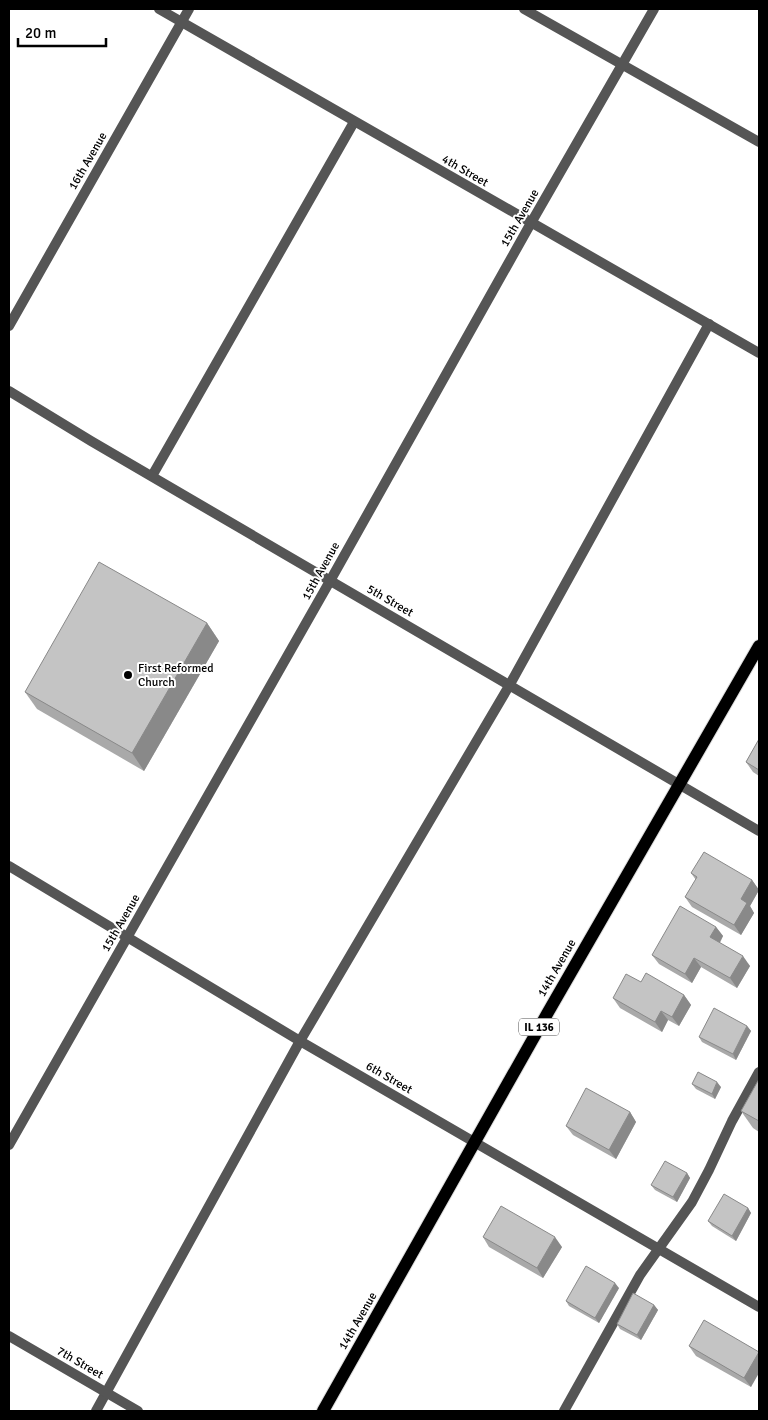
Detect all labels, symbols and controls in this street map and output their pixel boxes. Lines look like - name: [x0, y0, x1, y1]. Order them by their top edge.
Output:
- scale bar: [18, 15, 105, 47]
- text: 20 m: [25, 24, 56, 42]
- street label: 16th Avenue: [66, 130, 110, 192]
- street label: 4th Street: [439, 152, 491, 190]
- street label: 15th Avenue: [498, 187, 542, 249]
- street label: 15th Avenue: [299, 539, 343, 603]
- street label: 5th Street: [364, 582, 416, 620]
- place label: First Reformed Church: [138, 661, 214, 690]
- marker: First Reformed Church: [122, 669, 134, 681]
- street label: 15th Avenue: [99, 892, 143, 954]
- street label: 14th Avenue: [535, 937, 579, 999]
- road number: IL 136: [519, 1019, 559, 1036]
- street label: 6th Street: [363, 1059, 415, 1097]
- street label: 14th Avenue: [336, 1290, 380, 1352]
- street label: 7th Street: [54, 1344, 106, 1382]

